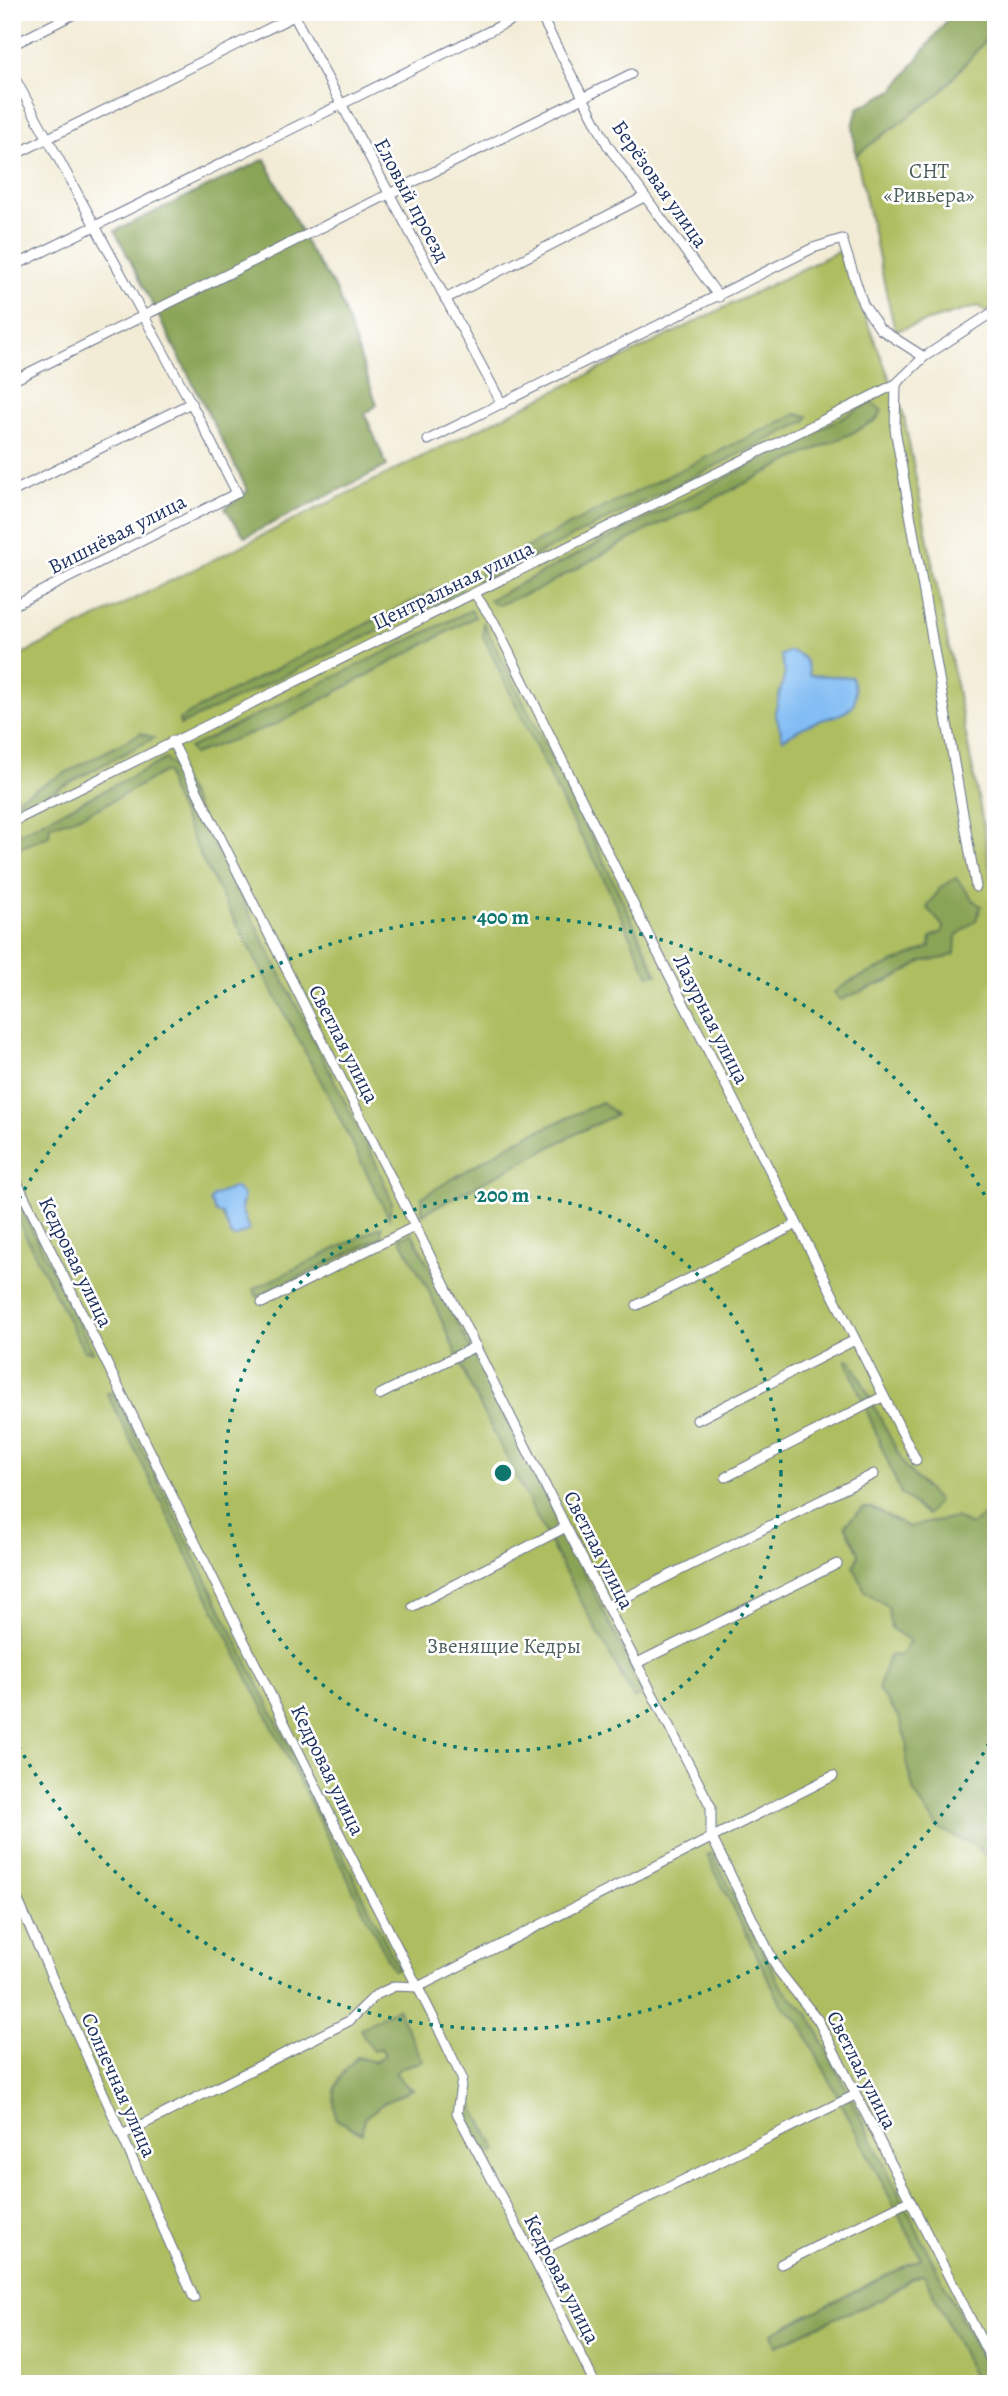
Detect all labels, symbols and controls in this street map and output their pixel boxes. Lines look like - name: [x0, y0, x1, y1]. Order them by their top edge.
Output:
- street label: Берёзовая улица: [606, 115, 715, 254]
- street label: Еловый проезд: [368, 133, 456, 267]
- park label: СНТ «Ривьера»: [883, 157, 975, 209]
- street label: Вишнёвая улица: [43, 487, 191, 581]
- street label: Центральная улица: [368, 534, 539, 636]
- text: 400 m: [477, 903, 530, 931]
- street label: Лазурная улица: [666, 949, 756, 1089]
- street label: Светлая улица: [302, 980, 386, 1108]
- text: 200 m: [477, 1181, 530, 1209]
- street label: Кедровая улица: [32, 1192, 120, 1332]
- centre of rings: [491, 1461, 515, 1485]
- street label: Светлая улица: [557, 1486, 641, 1614]
- park label: Звенящие Кедры: [427, 1632, 581, 1660]
- street label: Кедровая улица: [284, 1700, 372, 1840]
- street label: Светлая улица: [820, 2006, 904, 2134]
- street label: Солнечная улица: [75, 2008, 164, 2162]
- street label: Кедровая улица: [517, 2209, 607, 2349]

